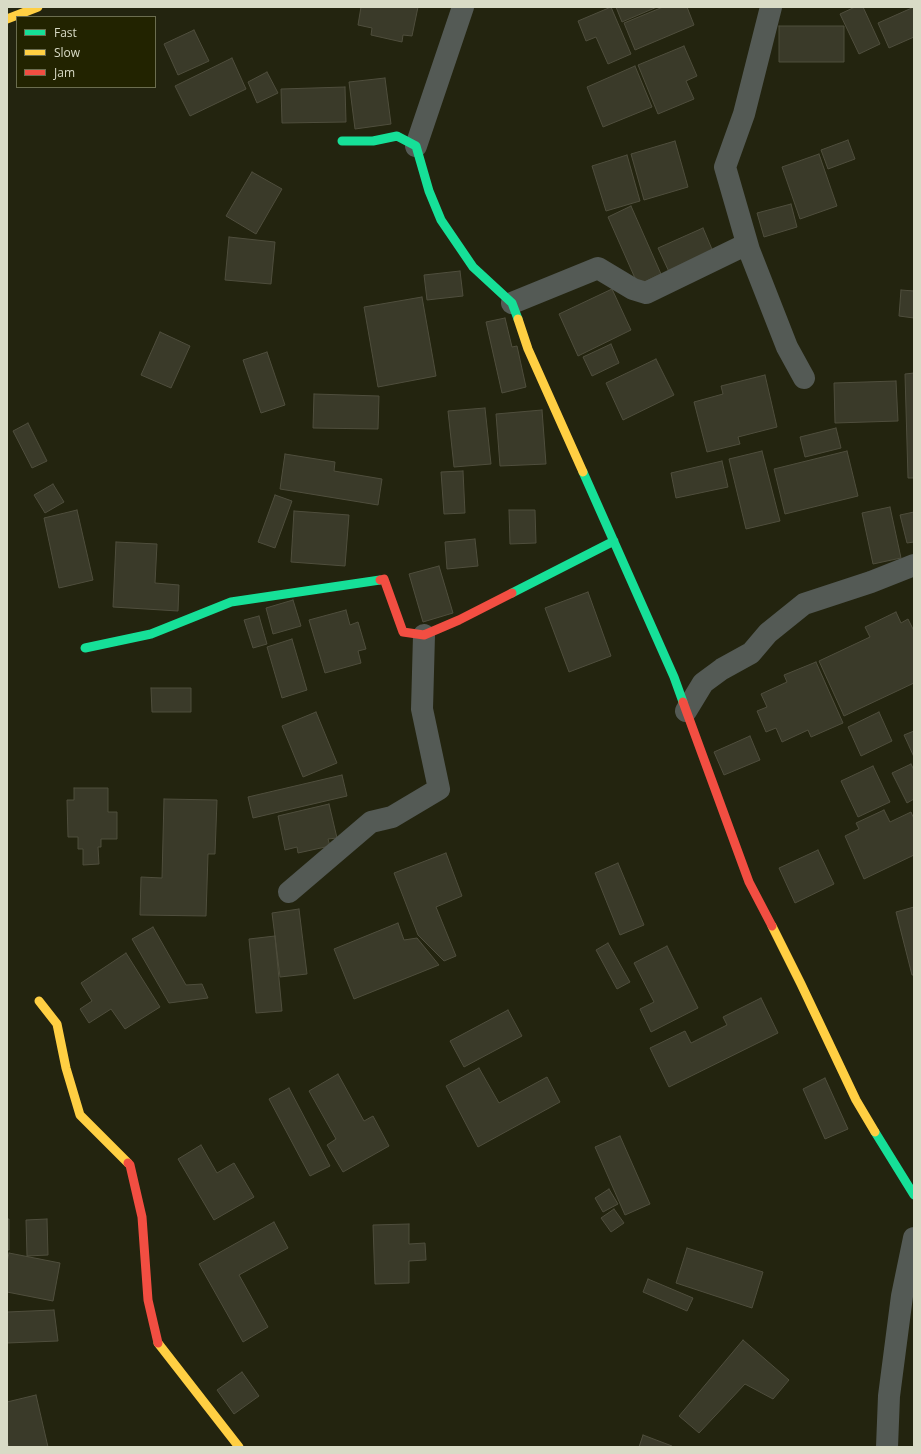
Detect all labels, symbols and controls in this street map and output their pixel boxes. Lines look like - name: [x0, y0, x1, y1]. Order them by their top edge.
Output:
- legend: [16, 16, 156, 88]
- text: Fast: [54, 24, 77, 41]
- text: Slow: [54, 44, 80, 61]
- text: Jam: [54, 64, 75, 81]

